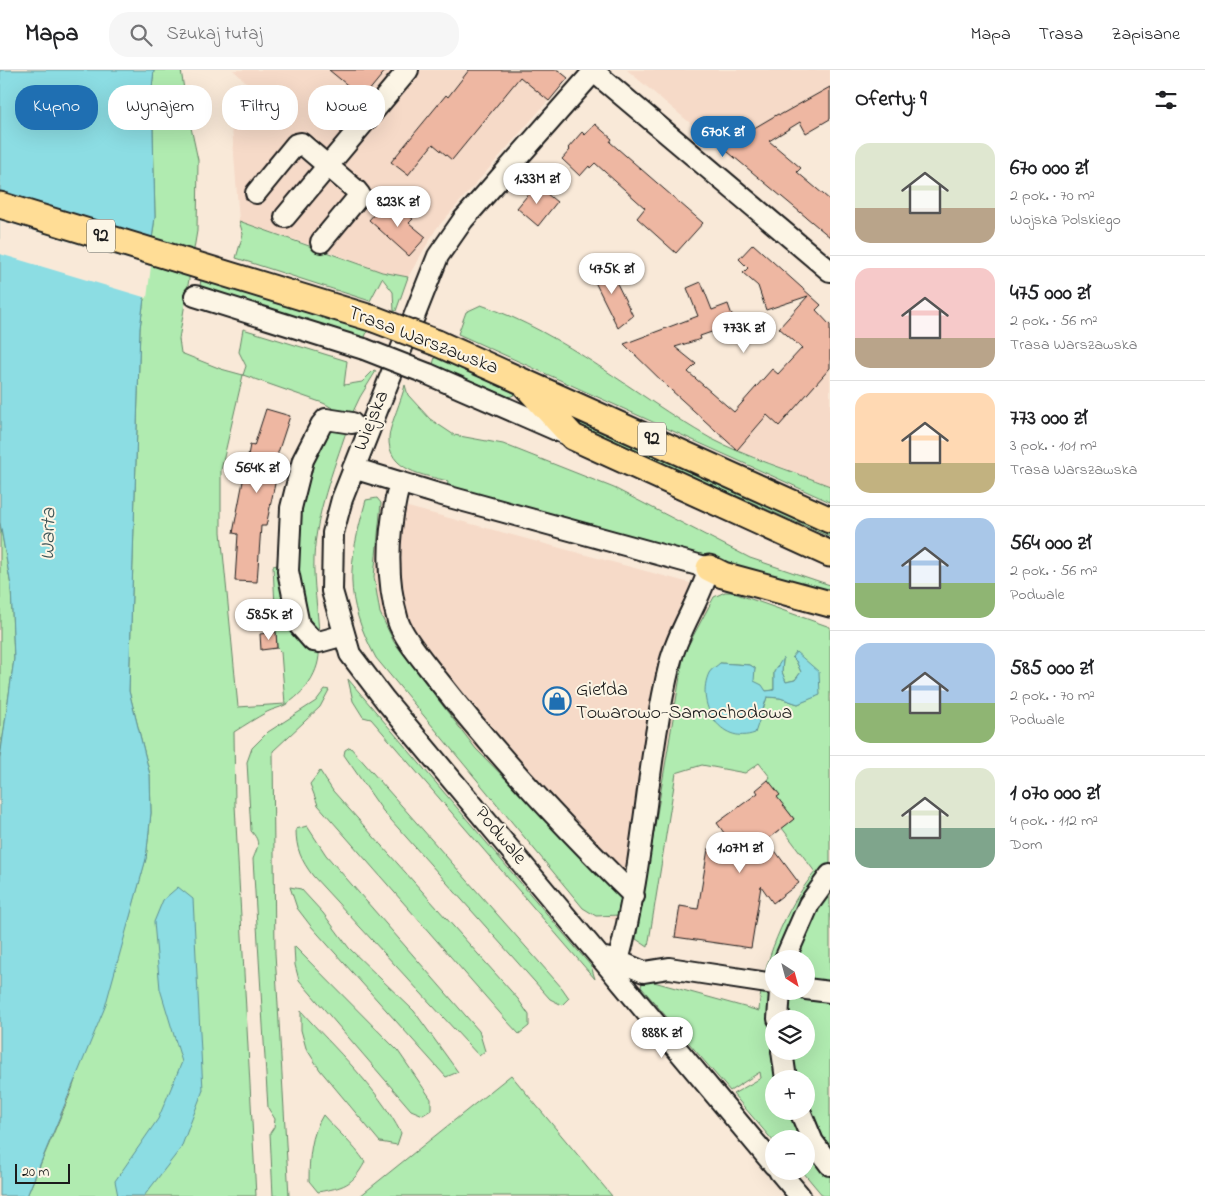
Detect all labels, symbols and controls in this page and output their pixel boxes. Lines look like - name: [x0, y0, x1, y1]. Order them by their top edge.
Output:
- search box: [109, 12, 459, 57]
- text: Mapa: [25, 17, 79, 52]
- icon: search: [127, 21, 155, 49]
- text: Szukaj tutaj: [167, 21, 262, 48]
- text: Mapa: [971, 22, 1011, 48]
- text: Trasa: [1039, 22, 1083, 48]
- text: Zapisane: [1111, 22, 1180, 48]
- chip: Kupno: [15, 85, 98, 130]
- chip: Wynajem: [108, 85, 212, 130]
- chip: Filtry: [222, 85, 298, 130]
- chip: Nowe: [308, 85, 385, 130]
- text: Oferty: 9: [855, 85, 927, 115]
- icon: filters: [1152, 86, 1180, 114]
- pin: 670K zł: [677, 116, 769, 158]
- text: 670K zł: [702, 120, 744, 144]
- text: 670 000 zł: [1010, 154, 1088, 184]
- pin: 1.33M zł: [485, 162, 589, 205]
- icon: home: [895, 163, 955, 223]
- text: 1.33M zł: [514, 167, 560, 191]
- text: 2 pok. · 70 m²: [1010, 184, 1095, 208]
- pin: 823K zł: [352, 186, 444, 228]
- text: 823K zł: [377, 190, 419, 214]
- text: Wojska Polskiego: [1010, 208, 1121, 232]
- road number: 92: [87, 220, 115, 252]
- pin: 475K zł: [566, 252, 658, 295]
- text: 475K zł: [590, 257, 634, 281]
- text: 475 000 zł: [1010, 279, 1091, 309]
- icon: home: [895, 288, 955, 348]
- street label: Trasa Warszawska: [344, 299, 502, 383]
- text: 2 pok. · 56 m²: [1010, 309, 1098, 333]
- pin: 773K zł: [698, 312, 790, 354]
- text: 773K zł: [723, 316, 765, 340]
- text: Trasa Warszawska: [1010, 333, 1137, 357]
- street label: Wiejska: [347, 386, 397, 456]
- text: 773 000 zł: [1010, 404, 1087, 434]
- icon: home: [895, 413, 955, 473]
- road number: 92: [638, 422, 666, 456]
- text: 3 pok. · 101 m²: [1010, 434, 1097, 458]
- pin: 564K zł: [211, 452, 303, 494]
- text: 564K zł: [235, 456, 279, 480]
- text: Trasa Warszawska: [1010, 458, 1137, 482]
- water label: Warta: [34, 507, 64, 561]
- text: 564 000 zł: [1010, 529, 1091, 559]
- icon: home: [895, 538, 955, 598]
- text: 2 pok. · 56 m²: [1010, 559, 1098, 583]
- text: Podwale: [1010, 583, 1065, 607]
- pin: 585K zł: [223, 598, 315, 641]
- text: 585K zł: [246, 603, 292, 627]
- text: 585 000 zł: [1010, 654, 1093, 684]
- icon: home: [895, 663, 955, 723]
- place label: Giełda Towarowo-Samochodowa: [576, 676, 792, 728]
- text: 2 pok. · 70 m²: [1010, 684, 1095, 708]
- shop icon: Giełda Towarowo-Samochodowa: [542, 686, 572, 716]
- text: Podwale: [1010, 708, 1065, 732]
- text: 1 070 000 zł: [1010, 779, 1100, 809]
- icon: home: [895, 788, 955, 848]
- street label: Podwale: [467, 801, 533, 871]
- text: 4 pok. · 112 m²: [1010, 809, 1098, 833]
- pin: 1.07M zł: [688, 832, 792, 874]
- text: Dom: [1010, 833, 1042, 857]
- text: 1.07M zł: [717, 836, 763, 860]
- north arrow: [765, 950, 815, 1000]
- map controls: [765, 950, 815, 1180]
- button: layers: [765, 1010, 815, 1060]
- pin: 888K zł: [616, 1016, 708, 1059]
- text: 888K zł: [642, 1021, 682, 1045]
- button: +: [765, 1070, 815, 1120]
- button: −: [765, 1130, 815, 1180]
- scale bar: [15, 1161, 70, 1184]
- text: 20 m: [22, 1162, 49, 1183]

